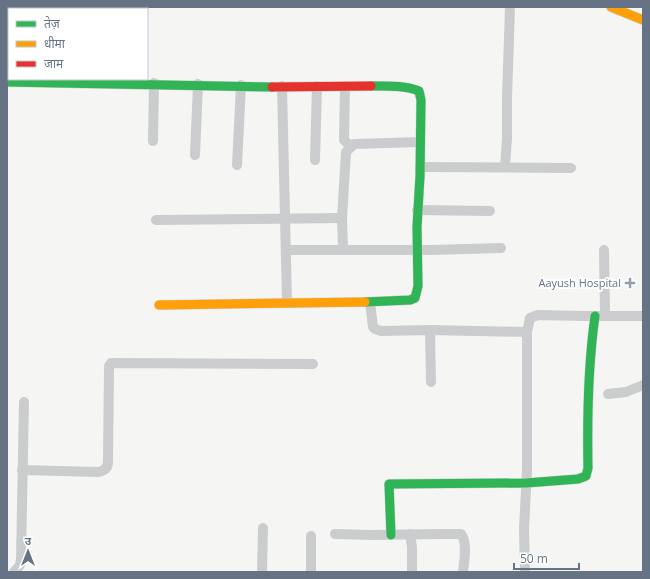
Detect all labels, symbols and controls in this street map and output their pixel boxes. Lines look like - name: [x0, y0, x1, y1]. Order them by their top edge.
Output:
- legend: [8, 8, 148, 80]
- text: तेज़: [44, 15, 61, 32]
- text: धीमा: [44, 35, 66, 52]
- text: जाम: [44, 55, 64, 72]
- place label: Aayush Hospital: [539, 275, 621, 290]
- marker: Aayush Hospital: [624, 277, 636, 289]
- north arrow: [8, 531, 48, 571]
- text: उ: [25, 533, 32, 548]
- scale bar: [514, 545, 579, 571]
- text: 50 m: [520, 550, 548, 567]

